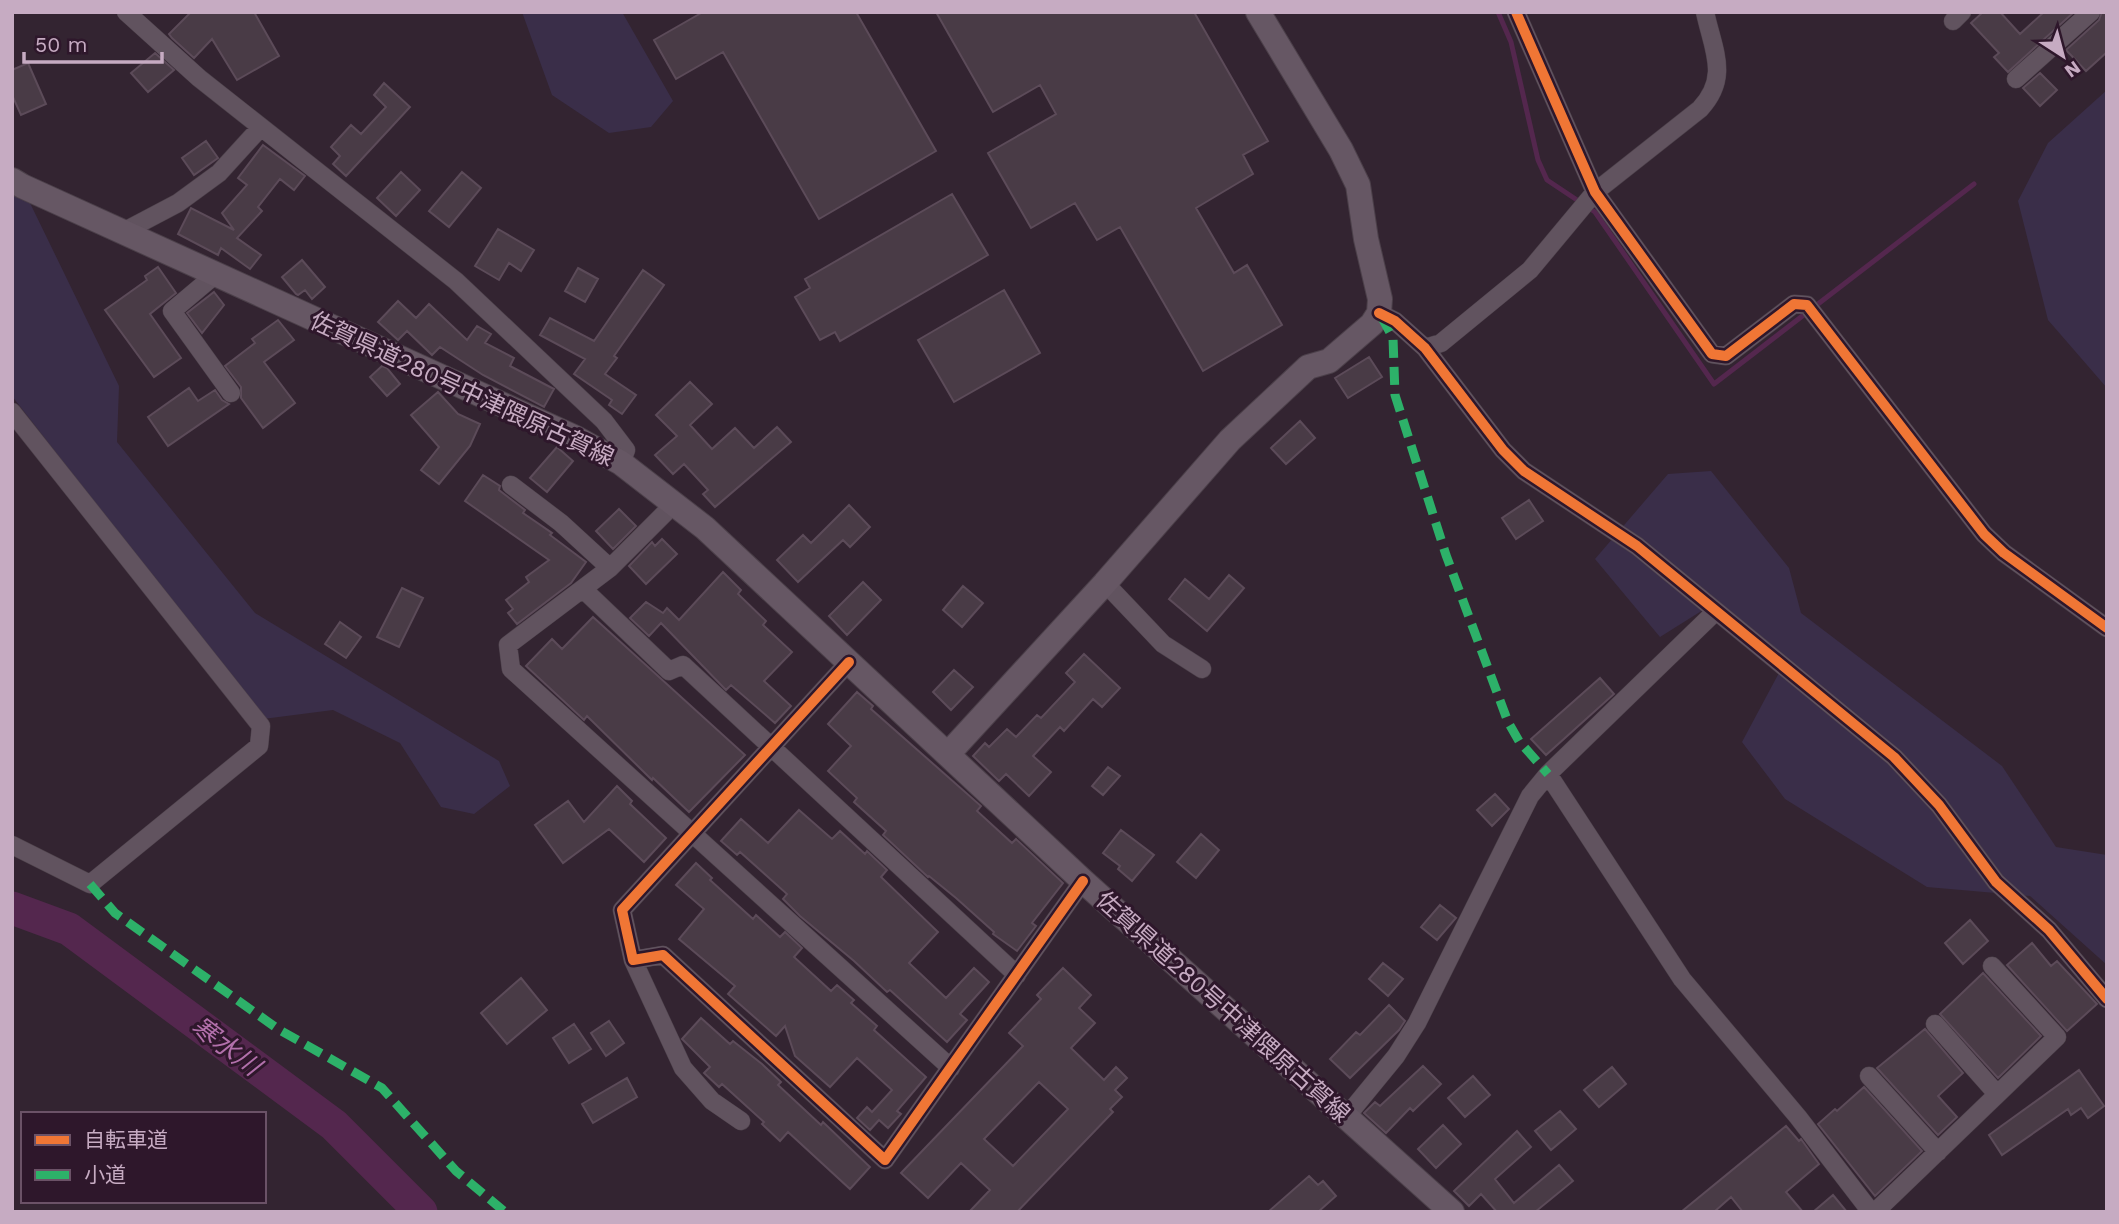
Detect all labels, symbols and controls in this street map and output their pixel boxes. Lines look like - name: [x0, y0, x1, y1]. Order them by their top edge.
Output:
- scale bar: [24, 21, 163, 65]
- north arrow: [2028, 21, 2098, 91]
- text: 50 m: [35, 32, 87, 57]
- text: N: [2060, 56, 2085, 83]
- street label: 佐賀県道280号中津隈原古賀線: [306, 306, 618, 472]
- street label: 佐賀県道280号中津隈原古賀線: [1090, 886, 1356, 1128]
- water label: 寒水川: [186, 1011, 269, 1083]
- legend: [21, 1112, 266, 1203]
- text: 自転車道: [84, 1127, 168, 1152]
- text: 小道: [84, 1162, 126, 1187]

